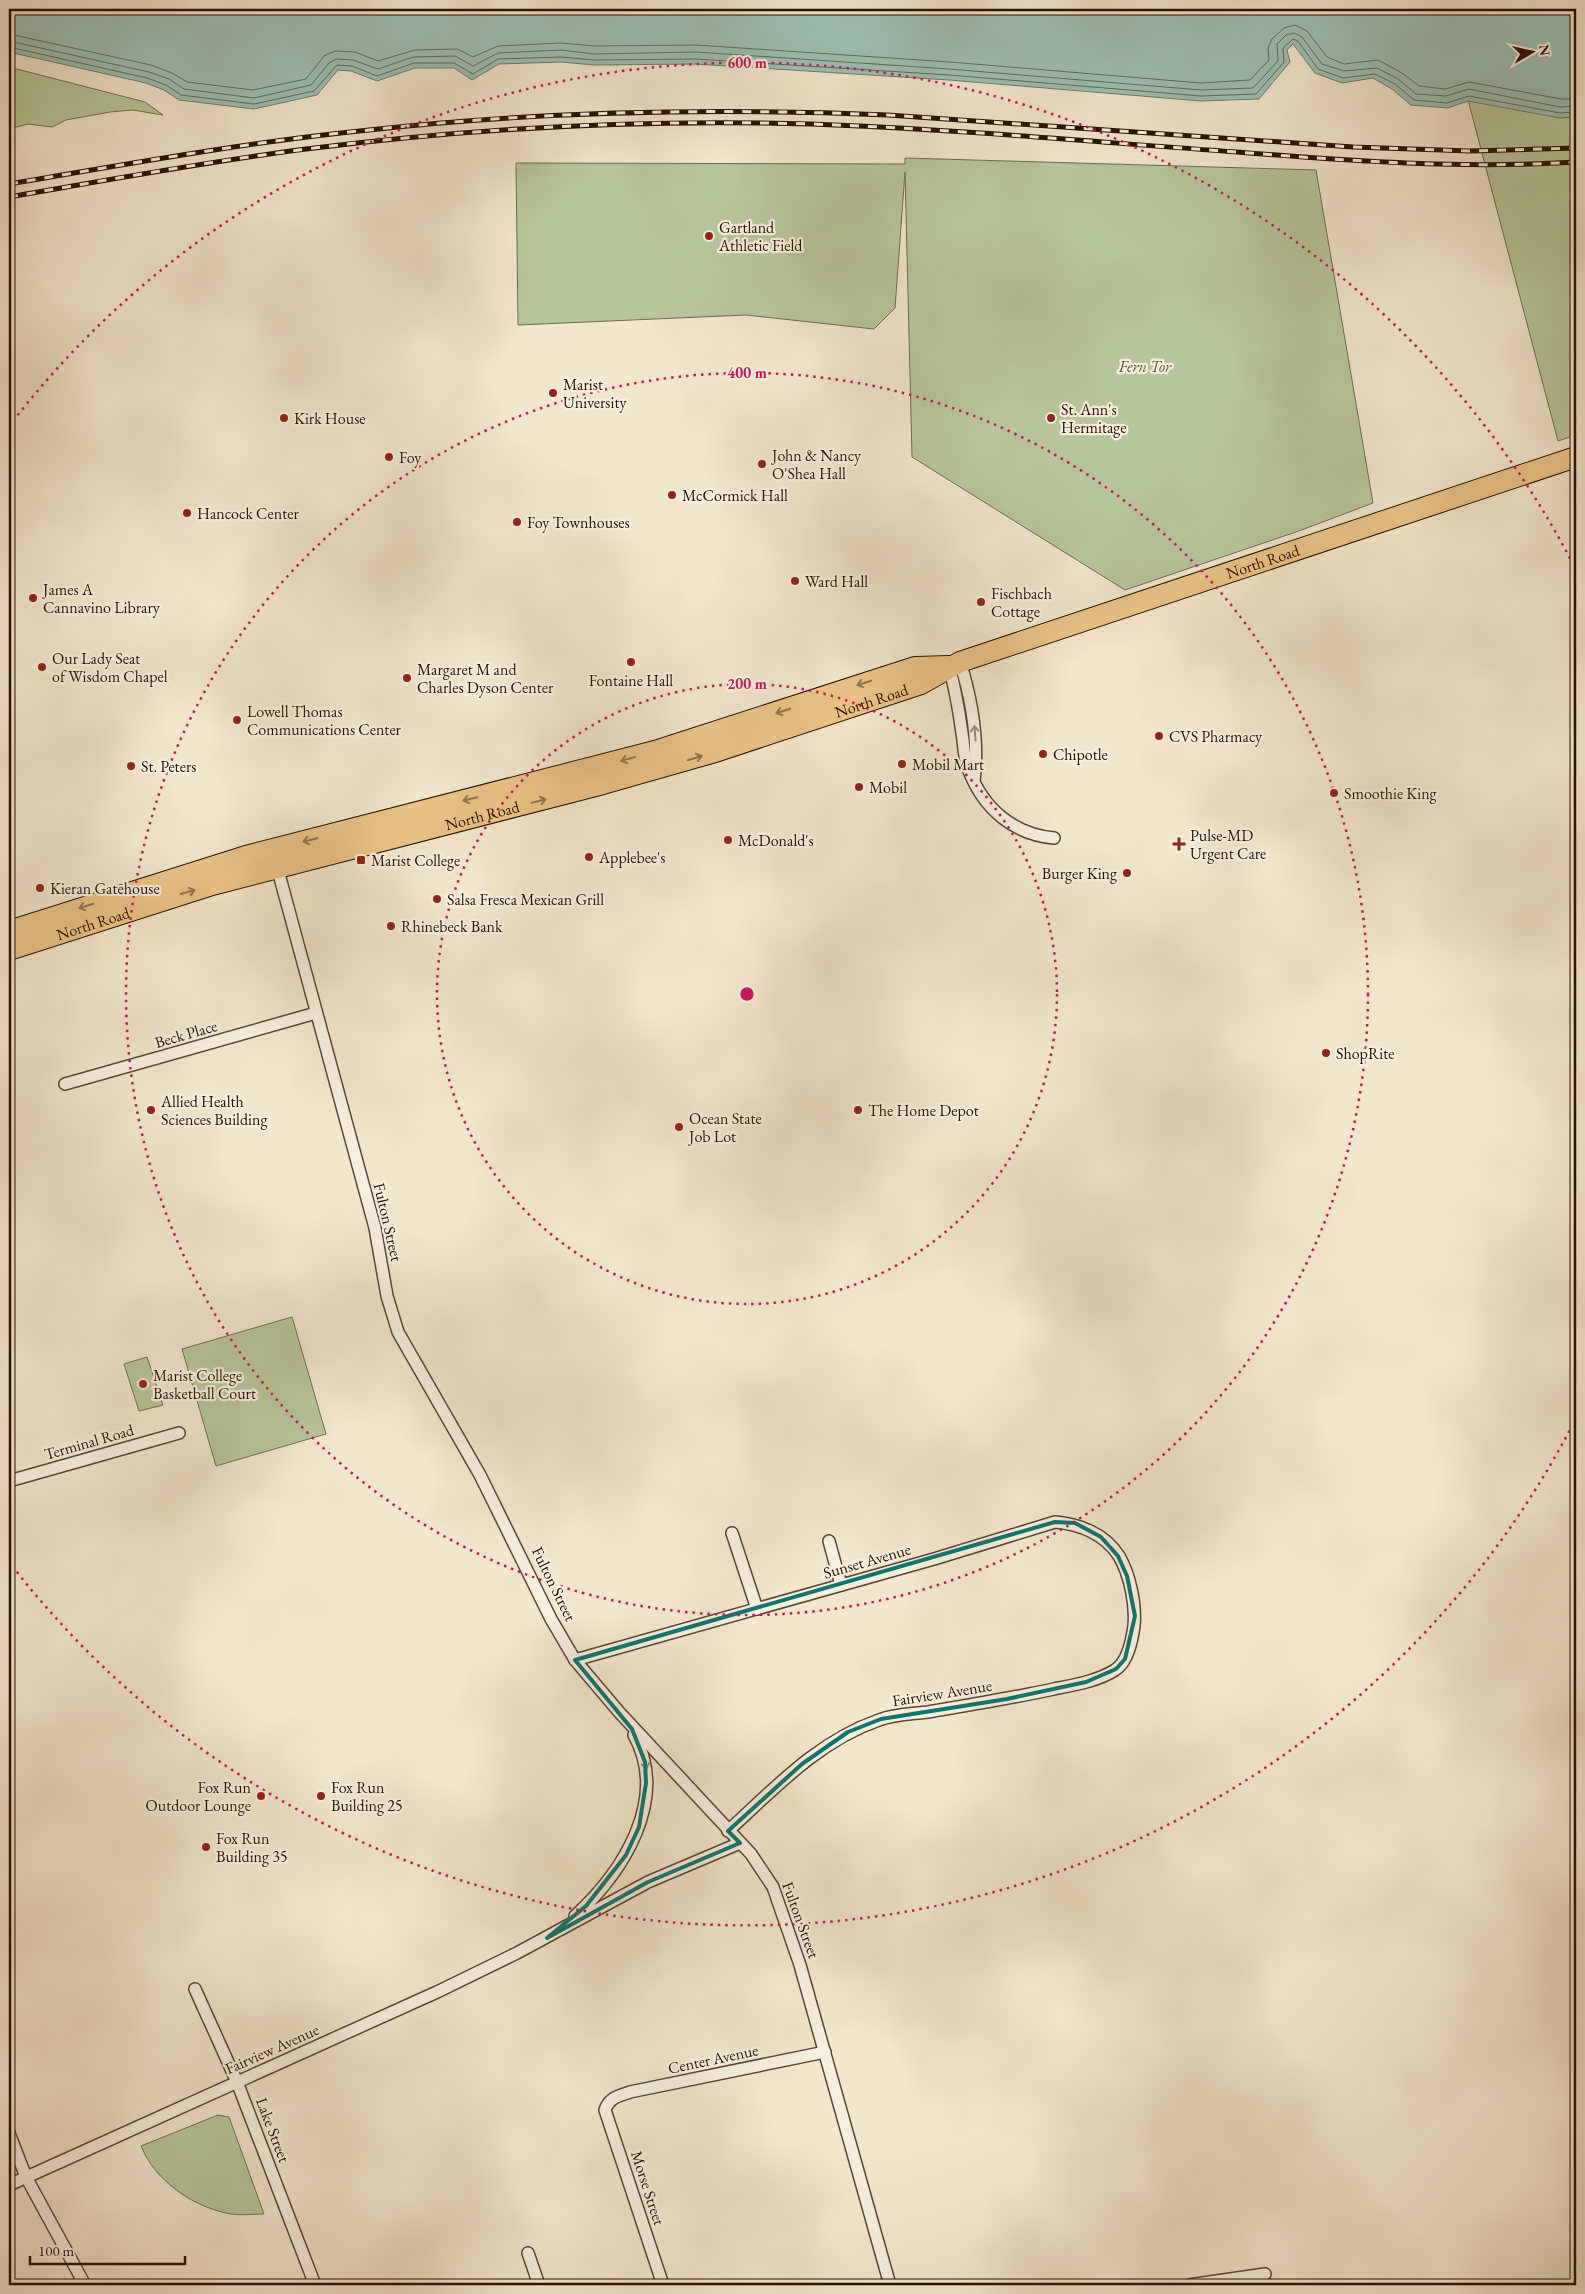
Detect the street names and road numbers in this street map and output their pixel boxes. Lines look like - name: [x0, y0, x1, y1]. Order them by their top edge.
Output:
- street label: North Road: [1223, 539, 1303, 583]
- street label: North Road: [832, 678, 911, 722]
- street label: North Road: [443, 795, 522, 835]
- street label: North Road: [53, 901, 133, 945]
- street label: Beck Place: [152, 1015, 220, 1053]
- street label: Fulton Street: [369, 1181, 407, 1263]
- street label: Terminal Road: [42, 1419, 137, 1465]
- street label: Sunset Avenue: [821, 1539, 913, 1583]
- street label: Fulton Street: [527, 1543, 581, 1625]
- street label: Fairview Avenue: [891, 1675, 993, 1711]
- street label: Fulton Street: [777, 1879, 825, 1961]
- street label: Fairview Avenue: [222, 2019, 322, 2079]
- street label: Center Avenue: [666, 2039, 760, 2079]
- street label: Lake Street: [251, 2095, 295, 2165]
- street label: Morse Street: [626, 2148, 670, 2228]

